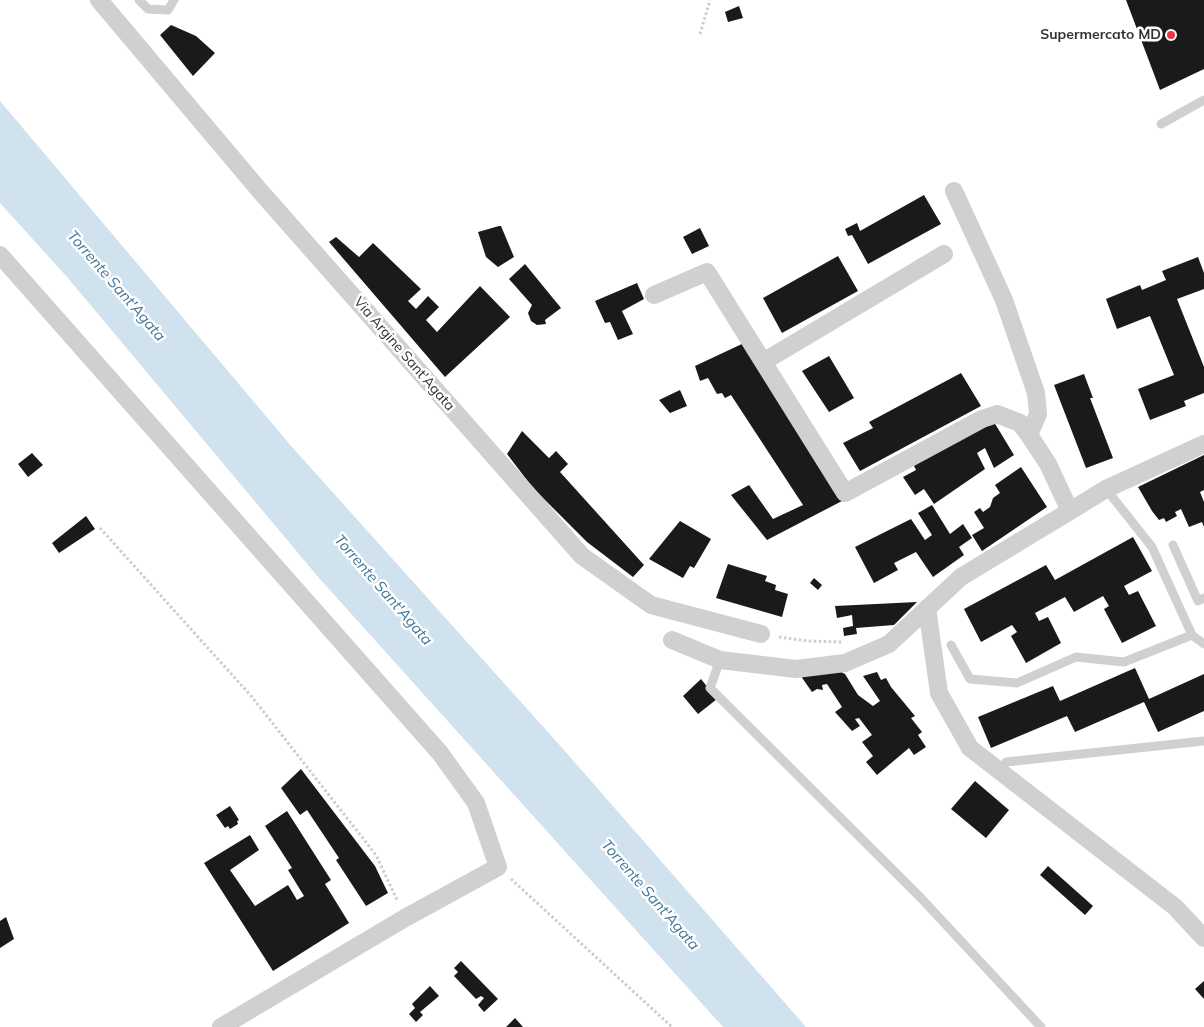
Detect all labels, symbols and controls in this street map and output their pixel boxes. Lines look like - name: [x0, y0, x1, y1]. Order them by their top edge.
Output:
- place label: Supermercato MD: [1040, 27, 1161, 43]
- marker: Supermercato MD: [1165, 29, 1177, 41]
- water label: Torrente Sant'Agata: [63, 227, 169, 345]
- street label: Via Argine Sant'Agata: [350, 294, 458, 414]
- water label: Torrente Sant'Agata: [330, 531, 436, 649]
- water label: Torrente Sant'Agata: [597, 836, 703, 954]

